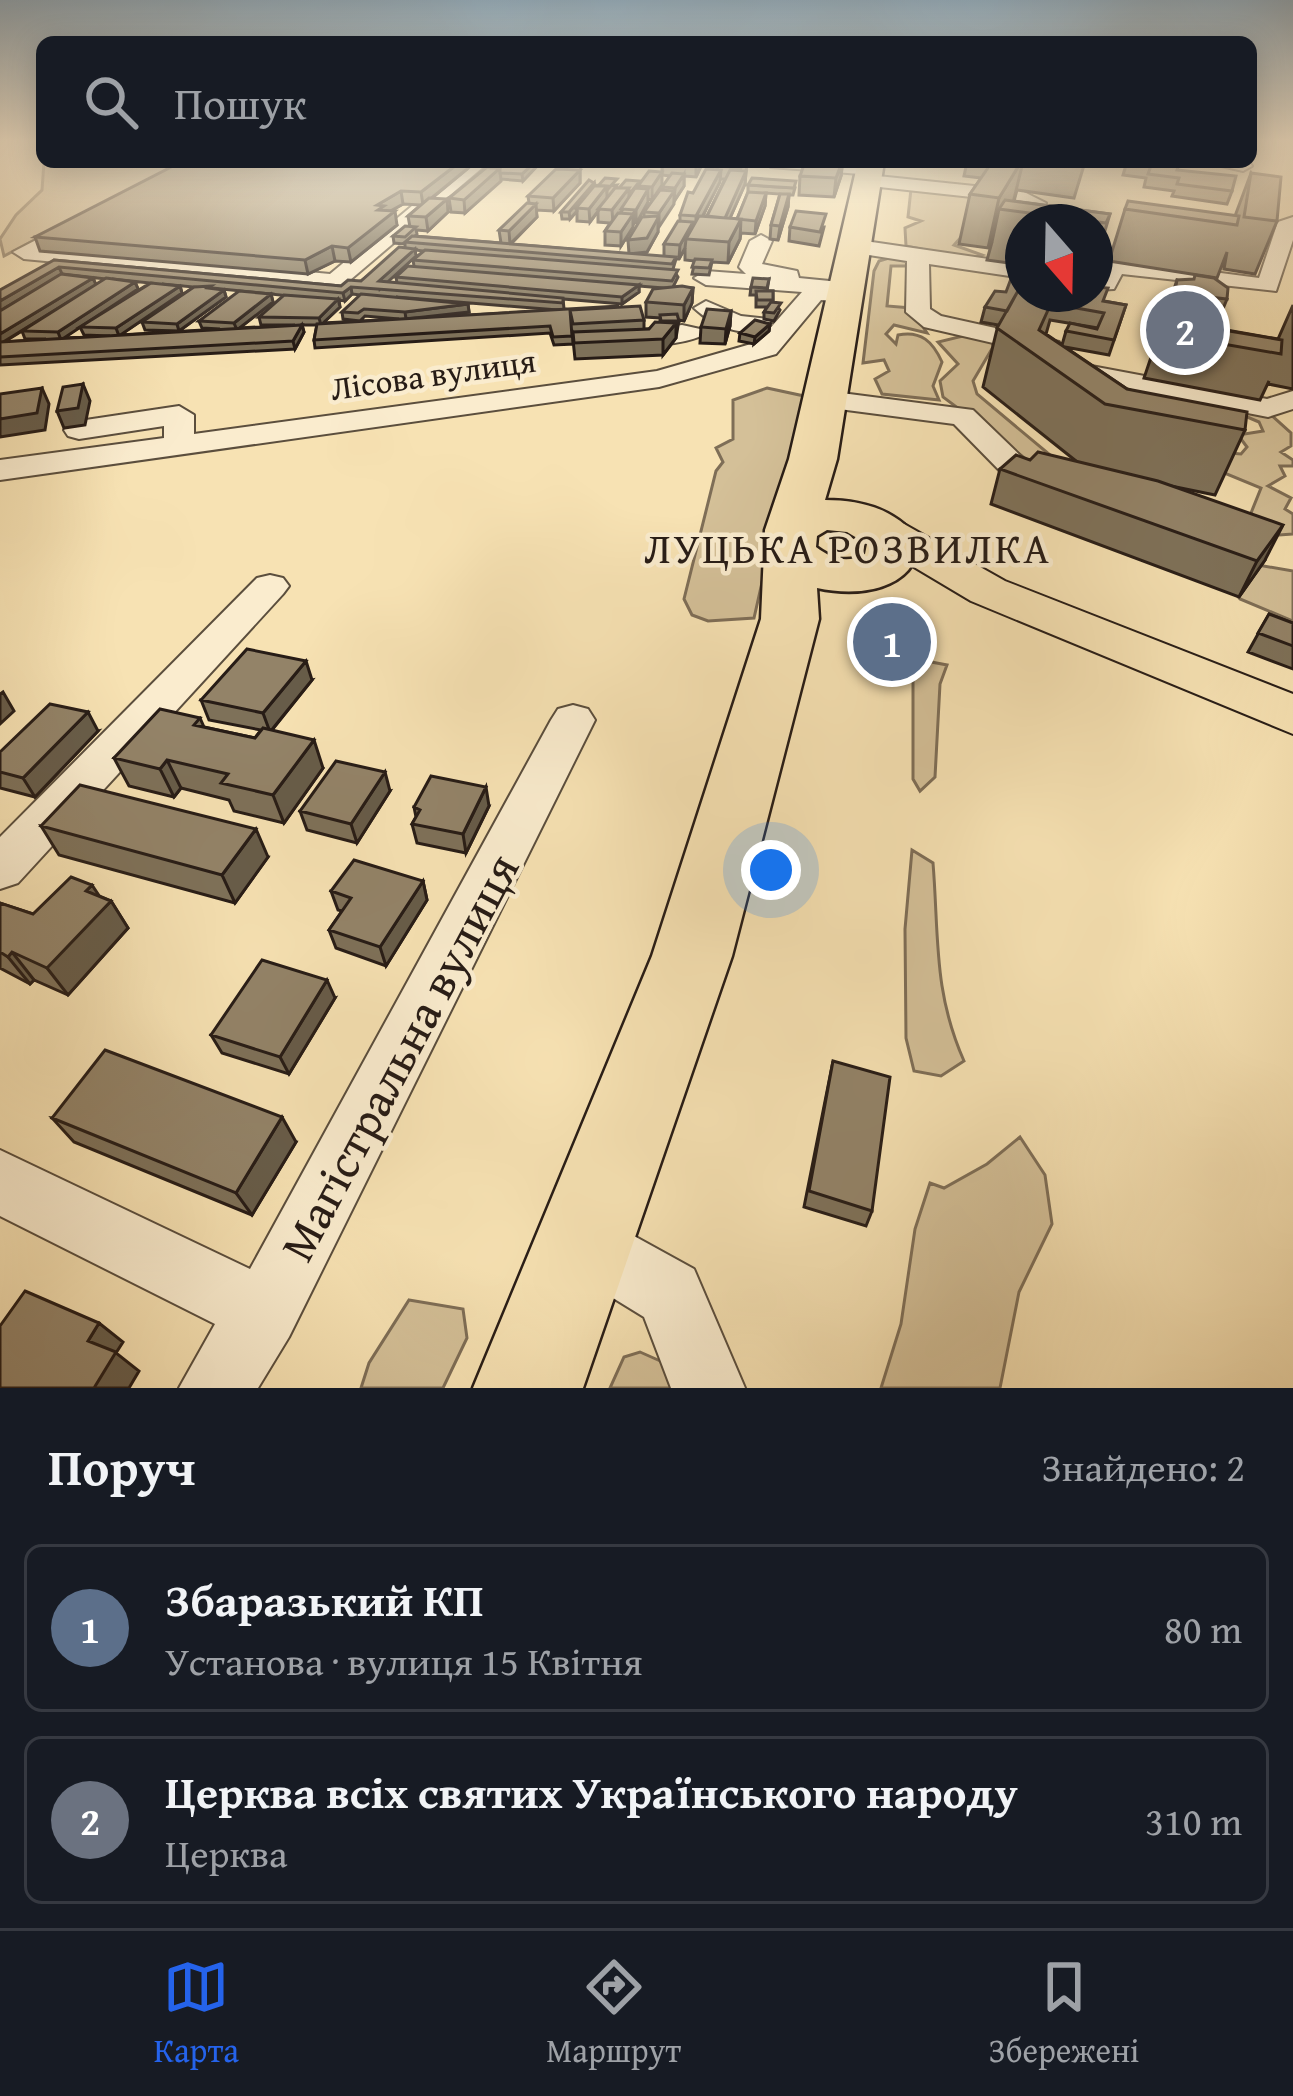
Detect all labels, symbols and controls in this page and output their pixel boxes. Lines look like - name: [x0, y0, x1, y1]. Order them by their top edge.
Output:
- search box: [36, 36, 1257, 168]
- icon: search: [78, 69, 144, 135]
- text: Пошук: [174, 70, 307, 135]
- north arrow: [1005, 204, 1113, 312]
- pin: 2: [1146, 285, 1224, 375]
- street label: Лісова вулиця: [327, 336, 539, 412]
- district label: ЛУЦЬКА РОЗВИЛКА: [644, 517, 1052, 578]
- pin: 1: [853, 597, 931, 687]
- street label: Магістральна вулиця: [261, 840, 536, 1273]
- your location: [741, 840, 801, 900]
- text: Поруч: [48, 1429, 195, 1504]
- text: Знайдено: 2: [1042, 1438, 1245, 1495]
- text: Збаразький КП: [165, 1567, 484, 1632]
- text: 1: [80, 1600, 100, 1657]
- text: 80 m: [1164, 1600, 1242, 1657]
- text: Установа · вулиця 15 Квітня: [165, 1632, 643, 1689]
- text: Церква всіх святих Українського народу: [165, 1759, 1018, 1824]
- text: 2: [80, 1792, 100, 1849]
- text: 310 m: [1145, 1792, 1242, 1849]
- text: Церква: [165, 1824, 287, 1881]
- tab: Карта: [154, 1954, 239, 2074]
- tab: Маршрут: [546, 1954, 681, 2074]
- tab: Збережені: [989, 1954, 1139, 2074]

